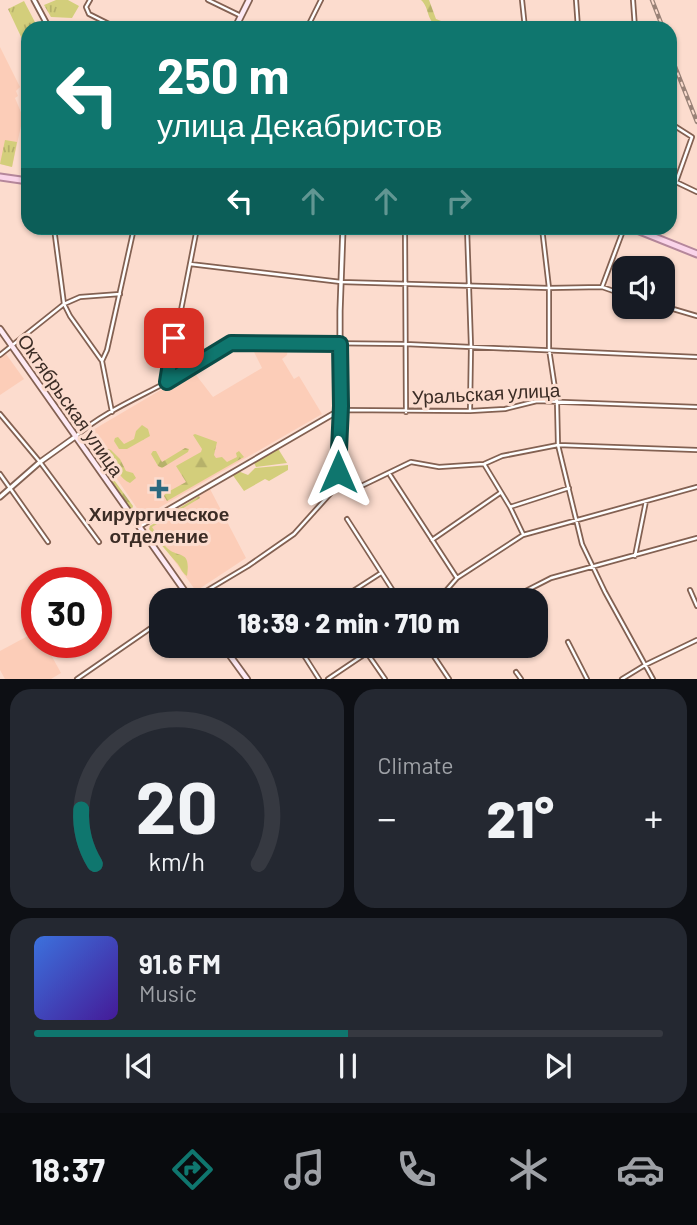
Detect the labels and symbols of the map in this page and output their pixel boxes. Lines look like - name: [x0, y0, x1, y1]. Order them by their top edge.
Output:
- pin: [144, 308, 204, 368]
- street label: Октябрьская улица: [13, 329, 129, 481]
- street label: Уральская улица: [411, 378, 561, 408]
- position arrow: [301, 435, 375, 509]
- marker: Хирургическое отделение: [149, 479, 169, 499]
- place label: Хирургическое отделение: [89, 502, 229, 547]
- speed limit sign: 30: [21, 567, 112, 658]

